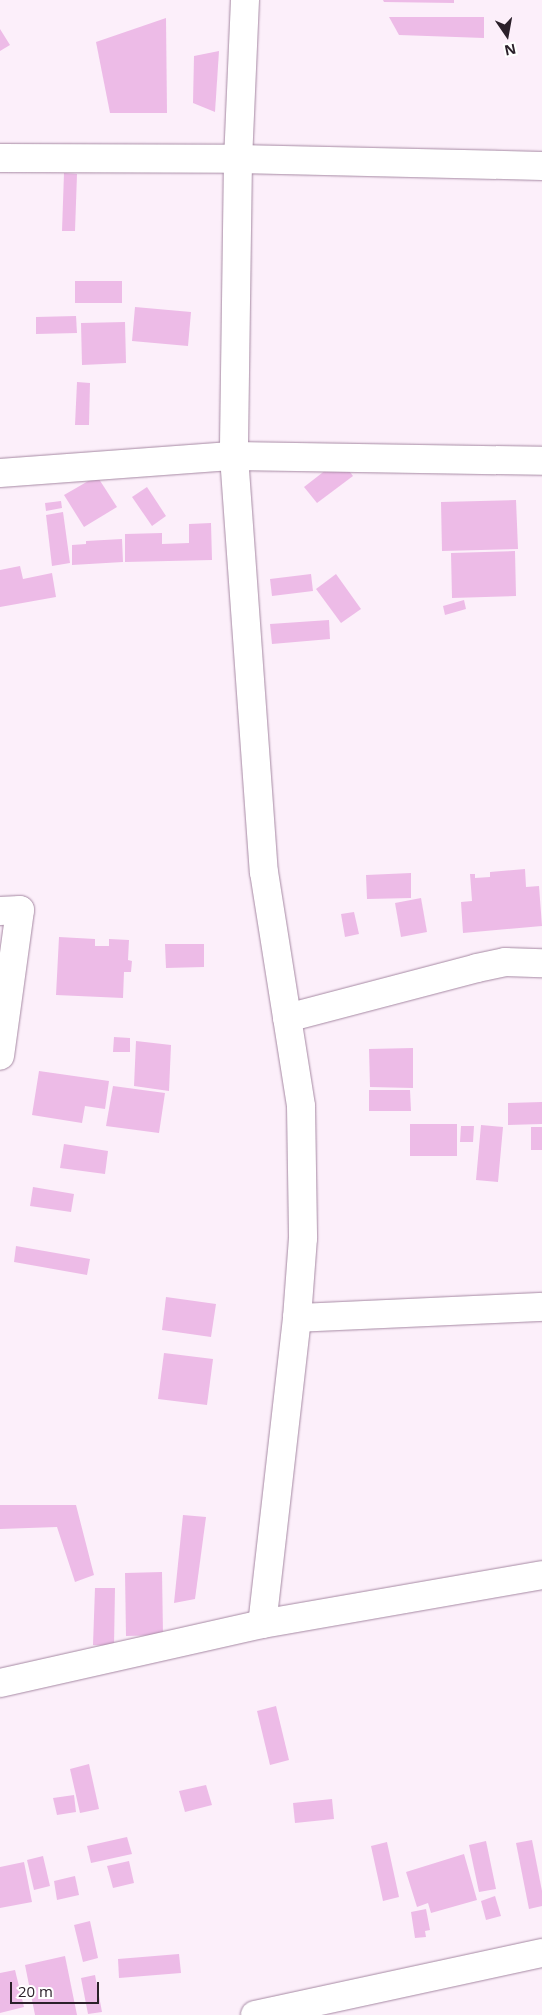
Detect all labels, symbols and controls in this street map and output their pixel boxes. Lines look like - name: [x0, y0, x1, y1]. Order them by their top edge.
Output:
- north arrow: [482, 10, 532, 60]
- text: N: [503, 40, 518, 61]
- scale bar: [12, 1972, 101, 2004]
- text: 20 m: [18, 1981, 53, 2001]

